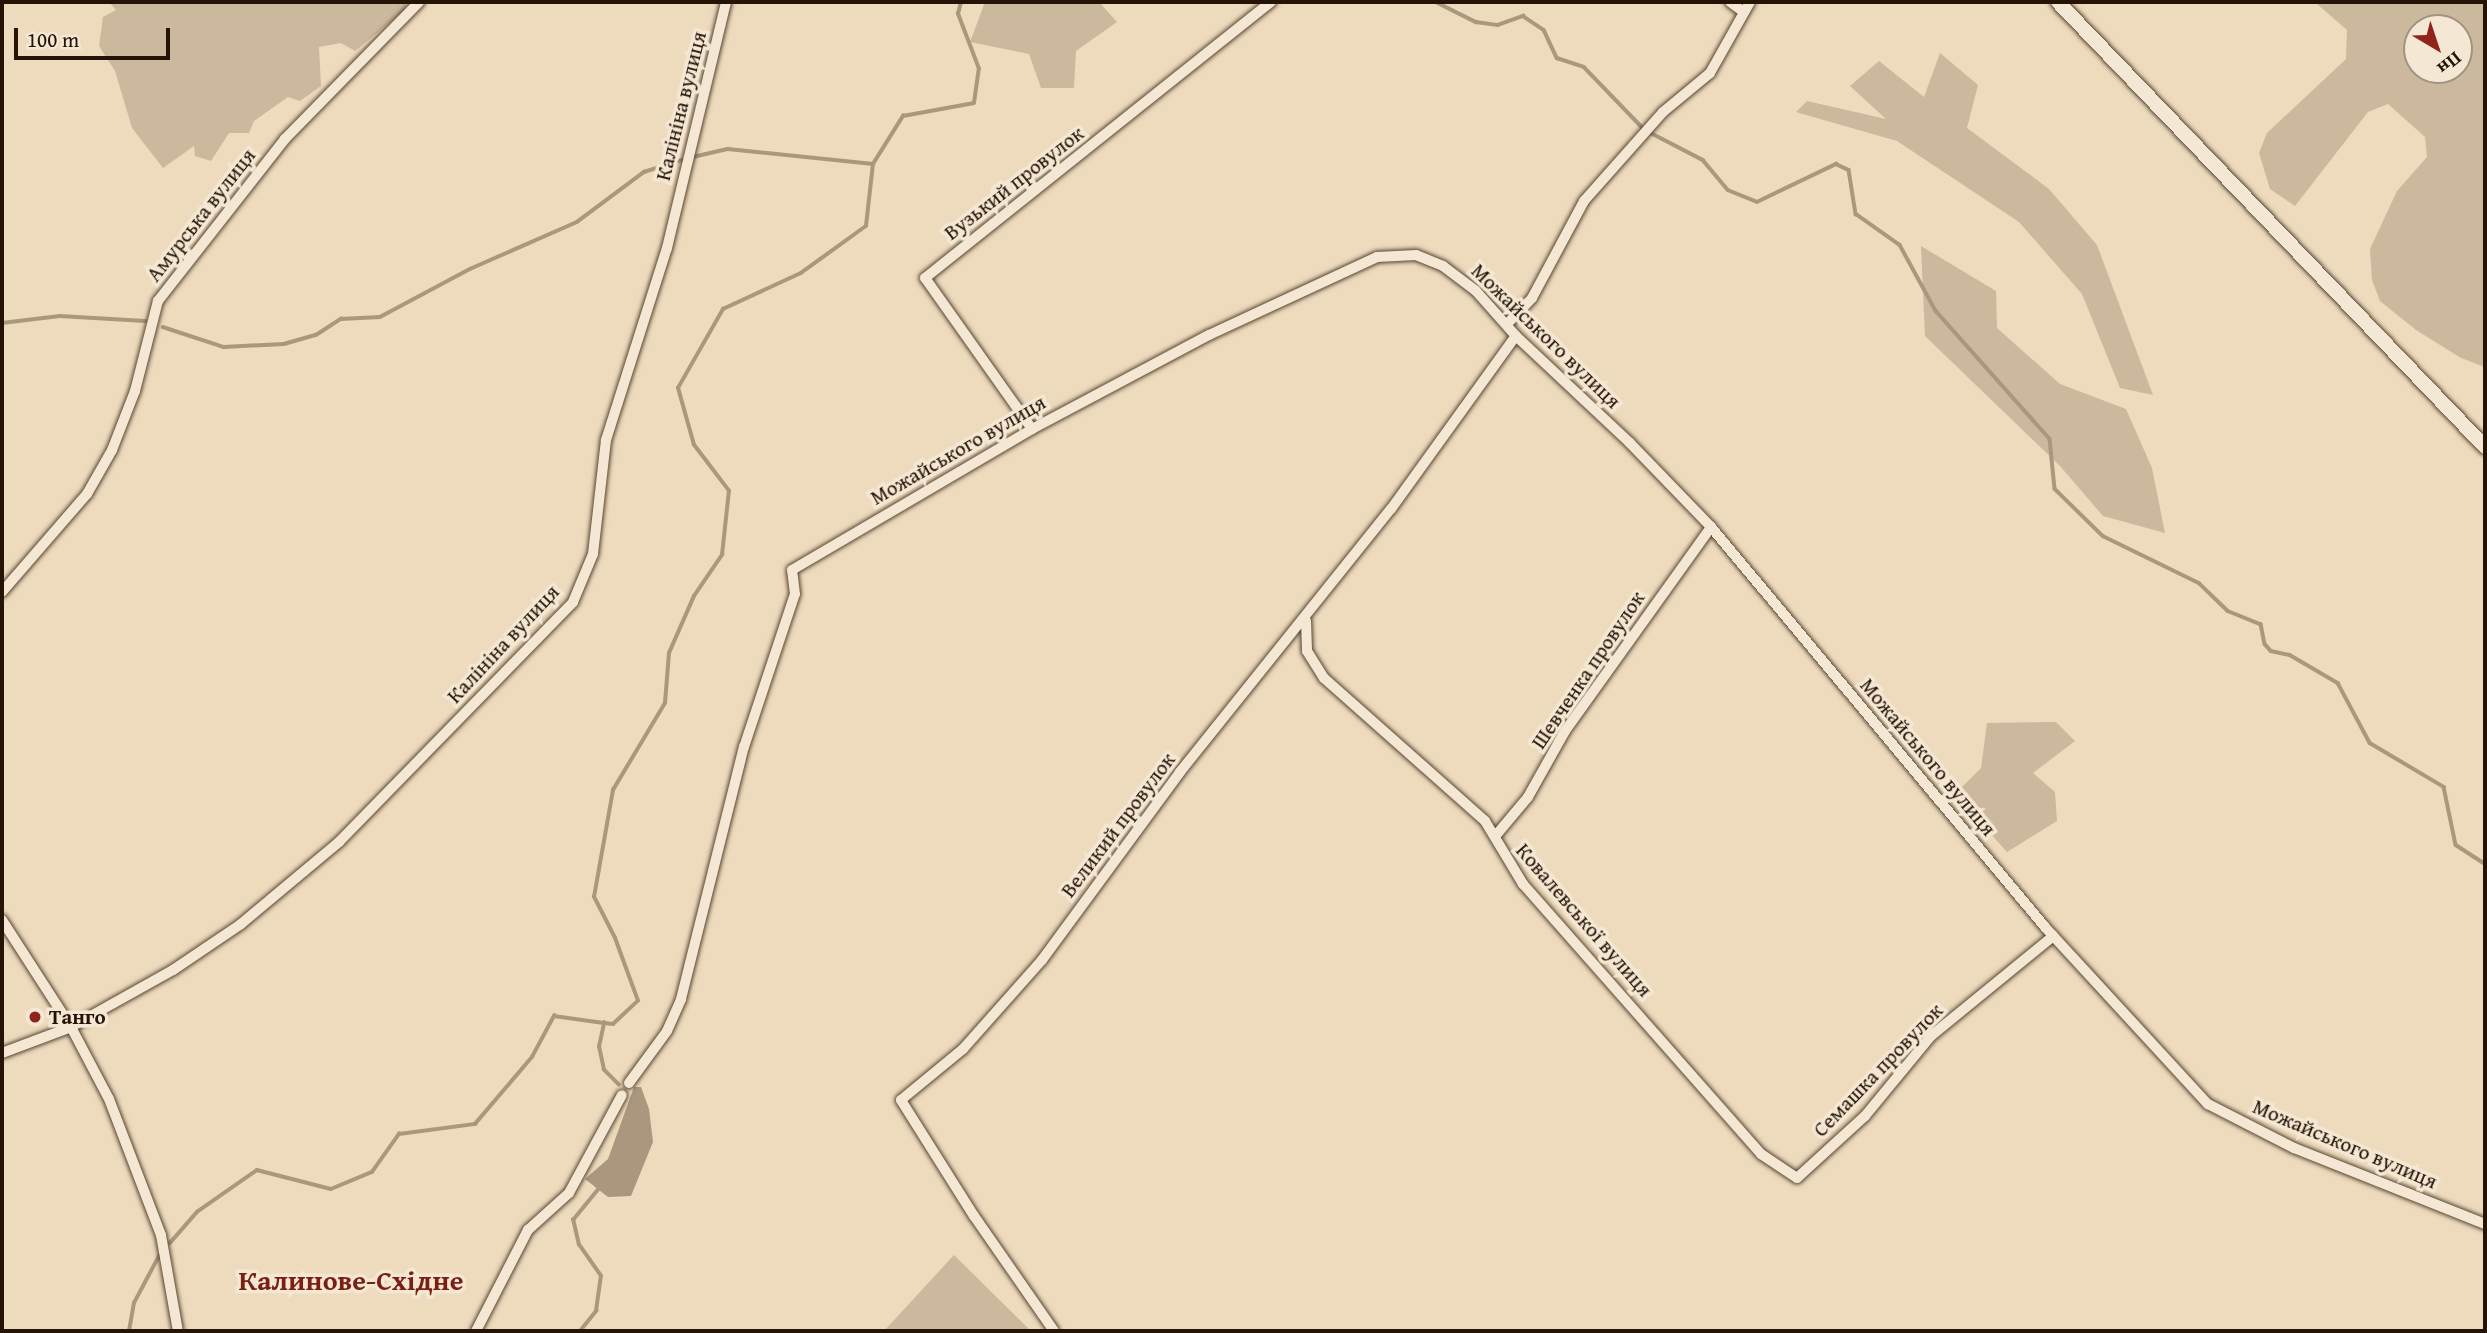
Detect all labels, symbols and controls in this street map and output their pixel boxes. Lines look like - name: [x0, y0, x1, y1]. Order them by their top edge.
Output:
- scale bar: [18, 14, 173, 58]
- north arrow: [2403, 14, 2473, 84]
- text: 100 m: [27, 24, 79, 55]
- street label: Калініна вулиця: [650, 29, 712, 183]
- text: Пн: [2432, 45, 2468, 82]
- street label: Вузький провулок: [939, 121, 1089, 245]
- street label: Амурська вулиця: [141, 143, 261, 287]
- street label: Можайського вулиця: [1466, 258, 1626, 414]
- street label: Можайського вулиця: [866, 390, 1050, 510]
- street label: Калініна вулиця: [442, 580, 564, 708]
- street label: Шевченка провулок: [1526, 586, 1650, 754]
- street label: Можайського вулиця: [1855, 673, 2001, 841]
- street label: Великий провулок: [1055, 748, 1181, 902]
- street label: Ковалевської вулиця: [1511, 838, 1657, 1002]
- street label: Семашка провулок: [1808, 998, 1948, 1142]
- place label: Танго: [49, 1004, 106, 1030]
- marker: Танго: [27, 1009, 43, 1025]
- street label: Можайського вулиця: [2249, 1094, 2441, 1194]
- district label: Калинове-Східне: [238, 1263, 464, 1297]

